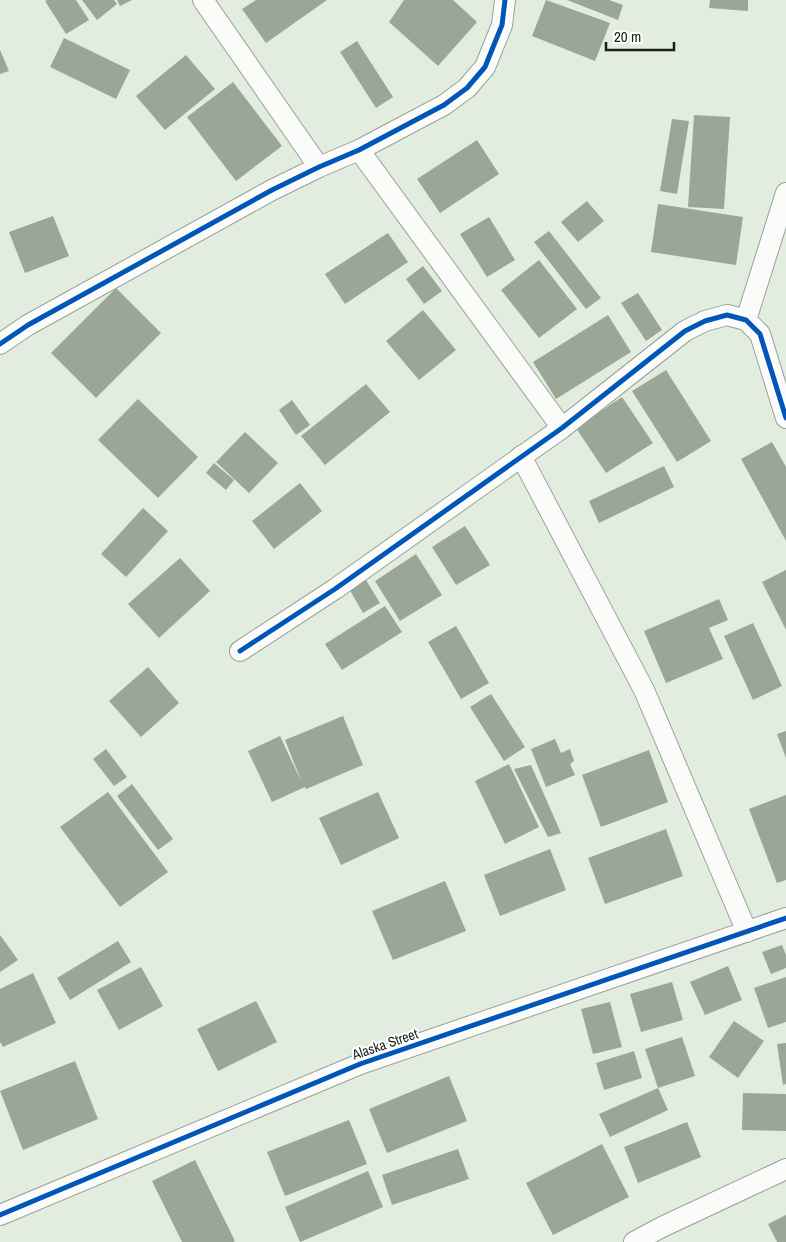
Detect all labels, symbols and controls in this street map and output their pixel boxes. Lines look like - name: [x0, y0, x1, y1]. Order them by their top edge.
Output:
- scale bar: [606, 20, 674, 52]
- text: 20 m: [614, 26, 641, 47]
- street label: Alaska Street: [349, 1024, 420, 1064]

